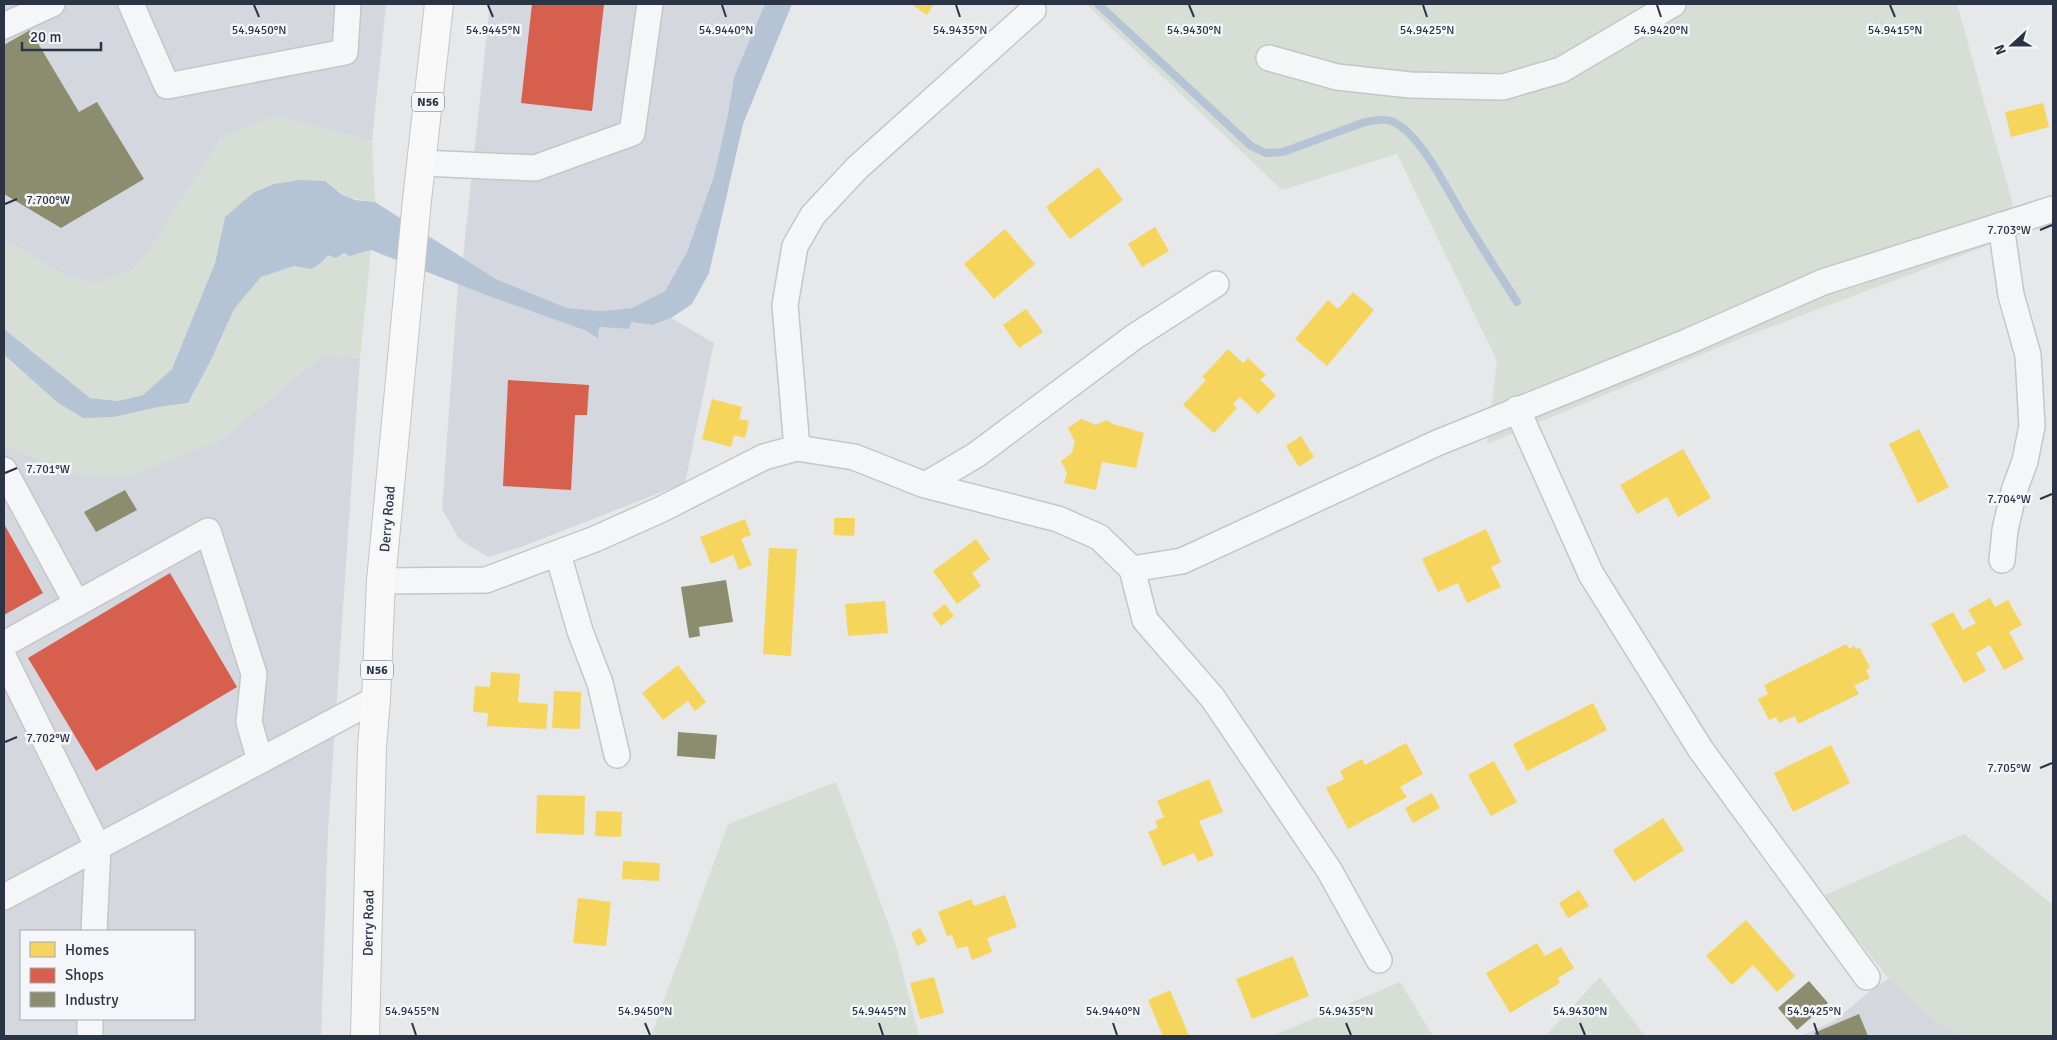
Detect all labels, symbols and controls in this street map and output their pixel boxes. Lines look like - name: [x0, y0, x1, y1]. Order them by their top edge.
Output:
- scale bar: [22, 20, 101, 52]
- north arrow: [1987, 20, 2037, 70]
- text: 54.9450°N: [232, 23, 286, 38]
- text: 54.9445°N: [466, 23, 520, 38]
- text: 54.9440°N: [699, 23, 753, 38]
- text: 54.9435°N: [933, 23, 987, 38]
- text: 54.9430°N: [1167, 23, 1221, 38]
- text: 54.9425°N: [1400, 23, 1454, 38]
- text: 54.9420°N: [1634, 23, 1688, 38]
- text: 54.9415°N: [1868, 23, 1922, 38]
- text: 20 m: [30, 28, 61, 46]
- text: N: [1991, 42, 2010, 57]
- road number: N56: [412, 92, 444, 111]
- text: 7.700°W: [26, 193, 70, 208]
- text: 7.703°W: [1987, 223, 2031, 238]
- text: 7.701°W: [26, 462, 70, 477]
- street label: Derry Road: [376, 485, 399, 553]
- text: 7.704°W: [1987, 492, 2031, 507]
- road number: N56: [361, 660, 393, 680]
- text: 7.702°W: [26, 731, 70, 746]
- text: 7.705°W: [1987, 761, 2031, 776]
- street label: Derry Road: [359, 890, 378, 956]
- legend: [20, 930, 195, 1020]
- text: Homes: [65, 941, 109, 959]
- text: Shops: [65, 966, 104, 984]
- text: Industry: [65, 991, 118, 1009]
- text: 54.9455°N: [385, 1004, 439, 1019]
- text: 54.9450°N: [618, 1004, 672, 1019]
- text: 54.9445°N: [852, 1004, 906, 1019]
- text: 54.9440°N: [1086, 1004, 1140, 1019]
- text: 54.9435°N: [1319, 1004, 1373, 1019]
- text: 54.9430°N: [1553, 1004, 1607, 1019]
- text: 54.9425°N: [1787, 1004, 1841, 1019]

